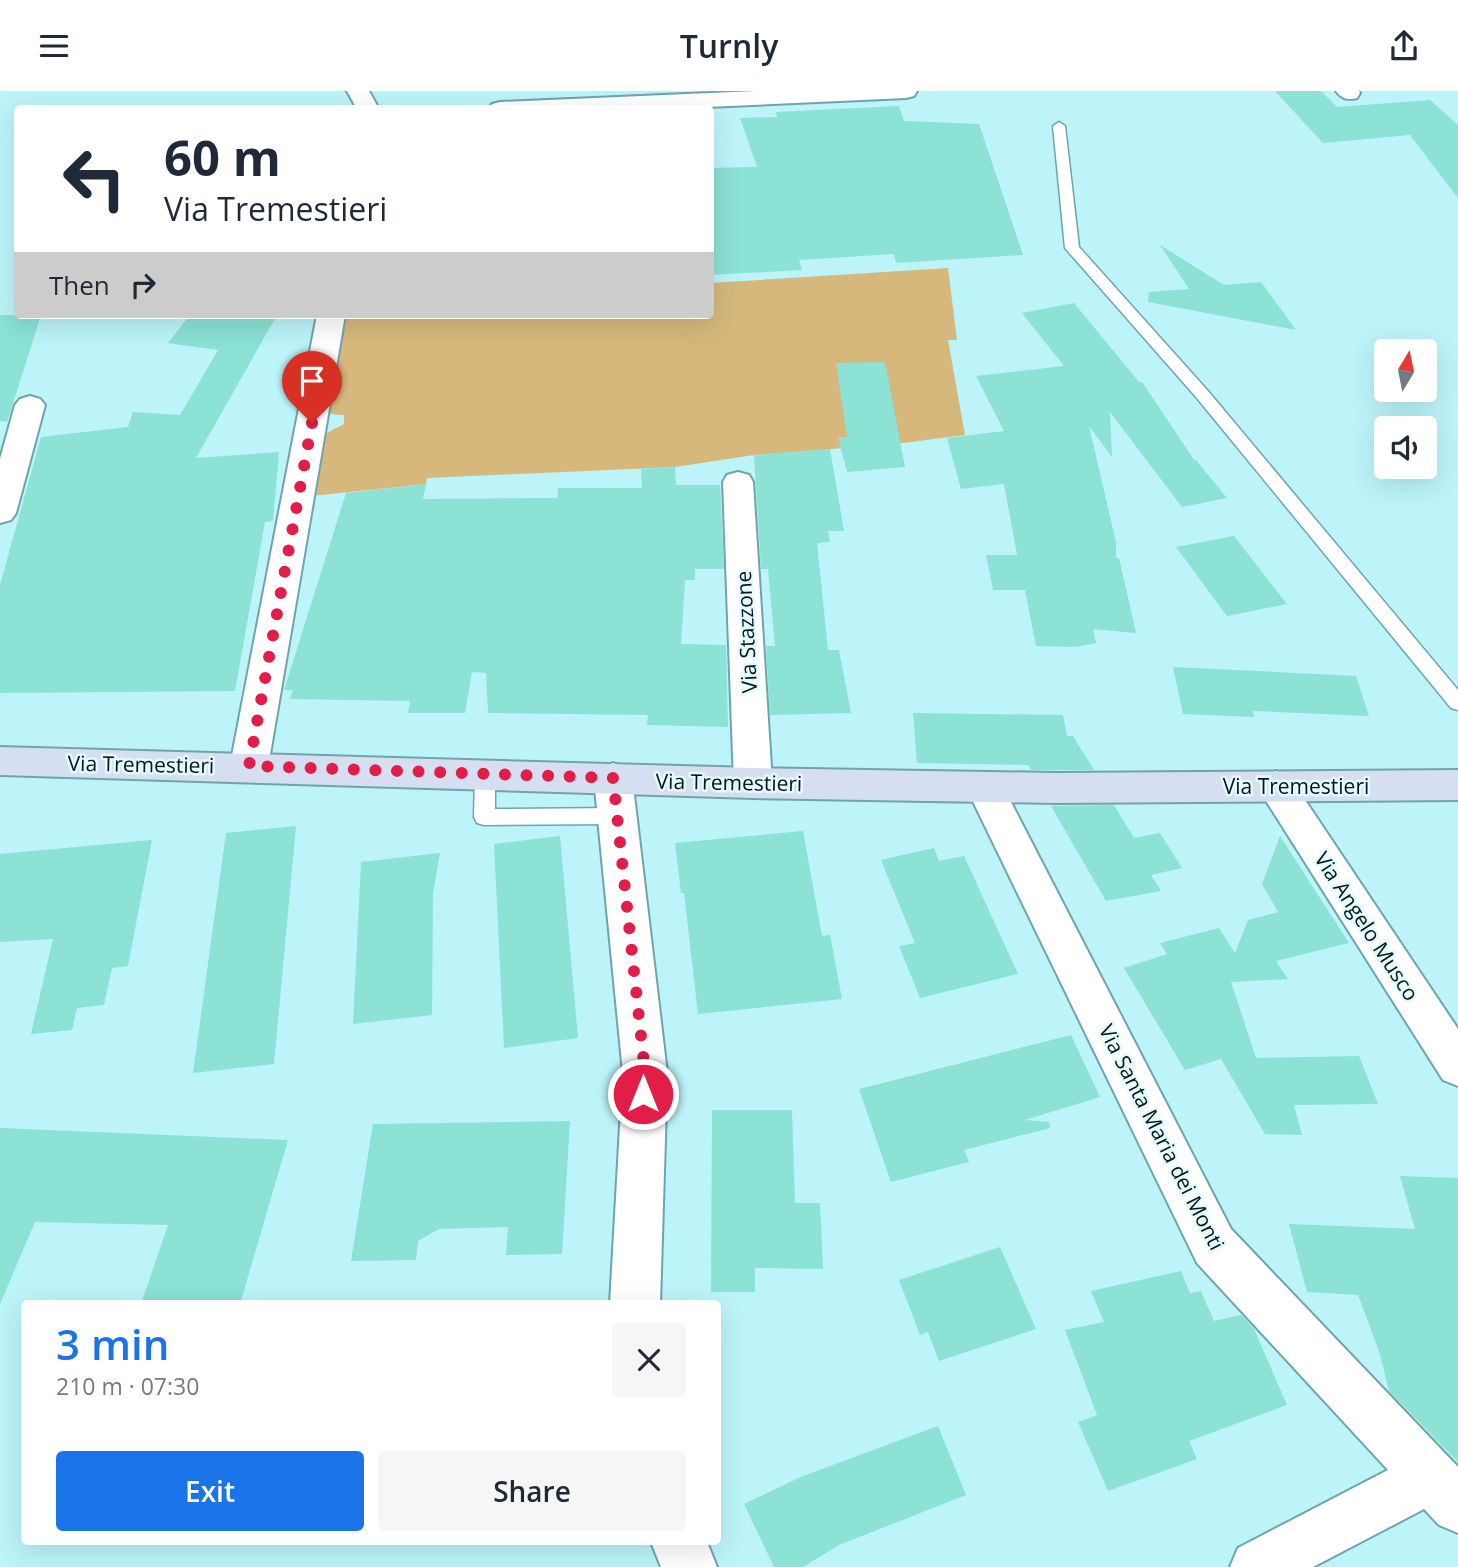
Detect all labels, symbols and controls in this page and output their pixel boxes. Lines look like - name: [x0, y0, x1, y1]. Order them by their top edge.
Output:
- text: Turnly: [680, 24, 778, 67]
- icon: menu: [35, 27, 73, 65]
- icon: share: [1385, 27, 1423, 65]
- text: 60 m: [164, 124, 281, 190]
- icon: left: [49, 133, 140, 224]
- text: Via Tremestieri: [164, 187, 387, 230]
- icon: right: [124, 266, 162, 304]
- text: Then: [49, 267, 110, 303]
- north arrow: [1374, 339, 1437, 403]
- map controls: [1374, 339, 1437, 479]
- pin: [282, 351, 342, 423]
- icon: arrive: [293, 362, 331, 400]
- button: sound: [1374, 416, 1437, 479]
- street label: Via Stazzone: [729, 570, 763, 694]
- street label: Via Tremestieri: [67, 749, 215, 779]
- street label: Via Tremestieri: [655, 767, 803, 797]
- street label: Via Tremestieri: [1223, 772, 1369, 800]
- street label: Via Angelo Musco: [1308, 846, 1426, 1006]
- street label: Via Santa Maria dei Monti: [1093, 1019, 1231, 1255]
- position arrow: [606, 1057, 680, 1131]
- text: 3 min: [56, 1315, 169, 1372]
- button: close: [612, 1323, 686, 1397]
- text: 210 m · 07:30: [56, 1370, 199, 1402]
- button: Exit: [56, 1451, 364, 1531]
- button: Share: [378, 1451, 686, 1531]

